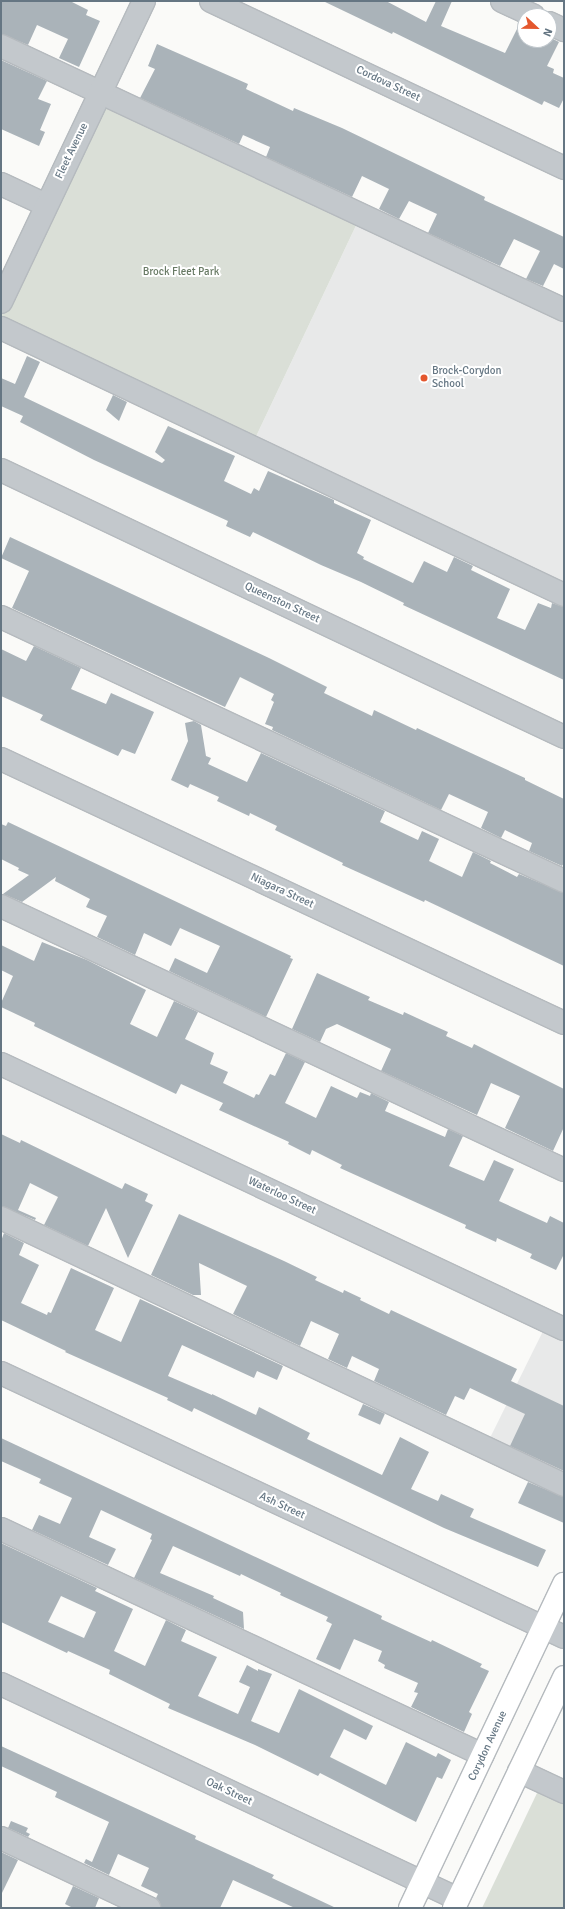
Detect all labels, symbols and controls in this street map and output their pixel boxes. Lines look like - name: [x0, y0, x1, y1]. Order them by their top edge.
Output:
- north arrow: [517, 8, 557, 48]
- text: N: [540, 26, 555, 38]
- street label: Cordova Street: [354, 63, 422, 105]
- street label: Fleet Avenue: [53, 121, 91, 181]
- park label: Brock Fleet Park: [143, 265, 219, 279]
- place label: Brock-Corydon School: [432, 365, 502, 391]
- marker: Brock-Corydon School: [419, 373, 429, 383]
- street label: Queenston Street: [242, 580, 322, 626]
- street label: Niagara Street: [248, 871, 316, 911]
- street label: Waterloo Street: [246, 1175, 318, 1217]
- street label: Ash Street: [257, 1490, 307, 1522]
- street label: Corydon Avenue: [466, 1709, 510, 1783]
- street label: Oak Street: [204, 1776, 254, 1808]

